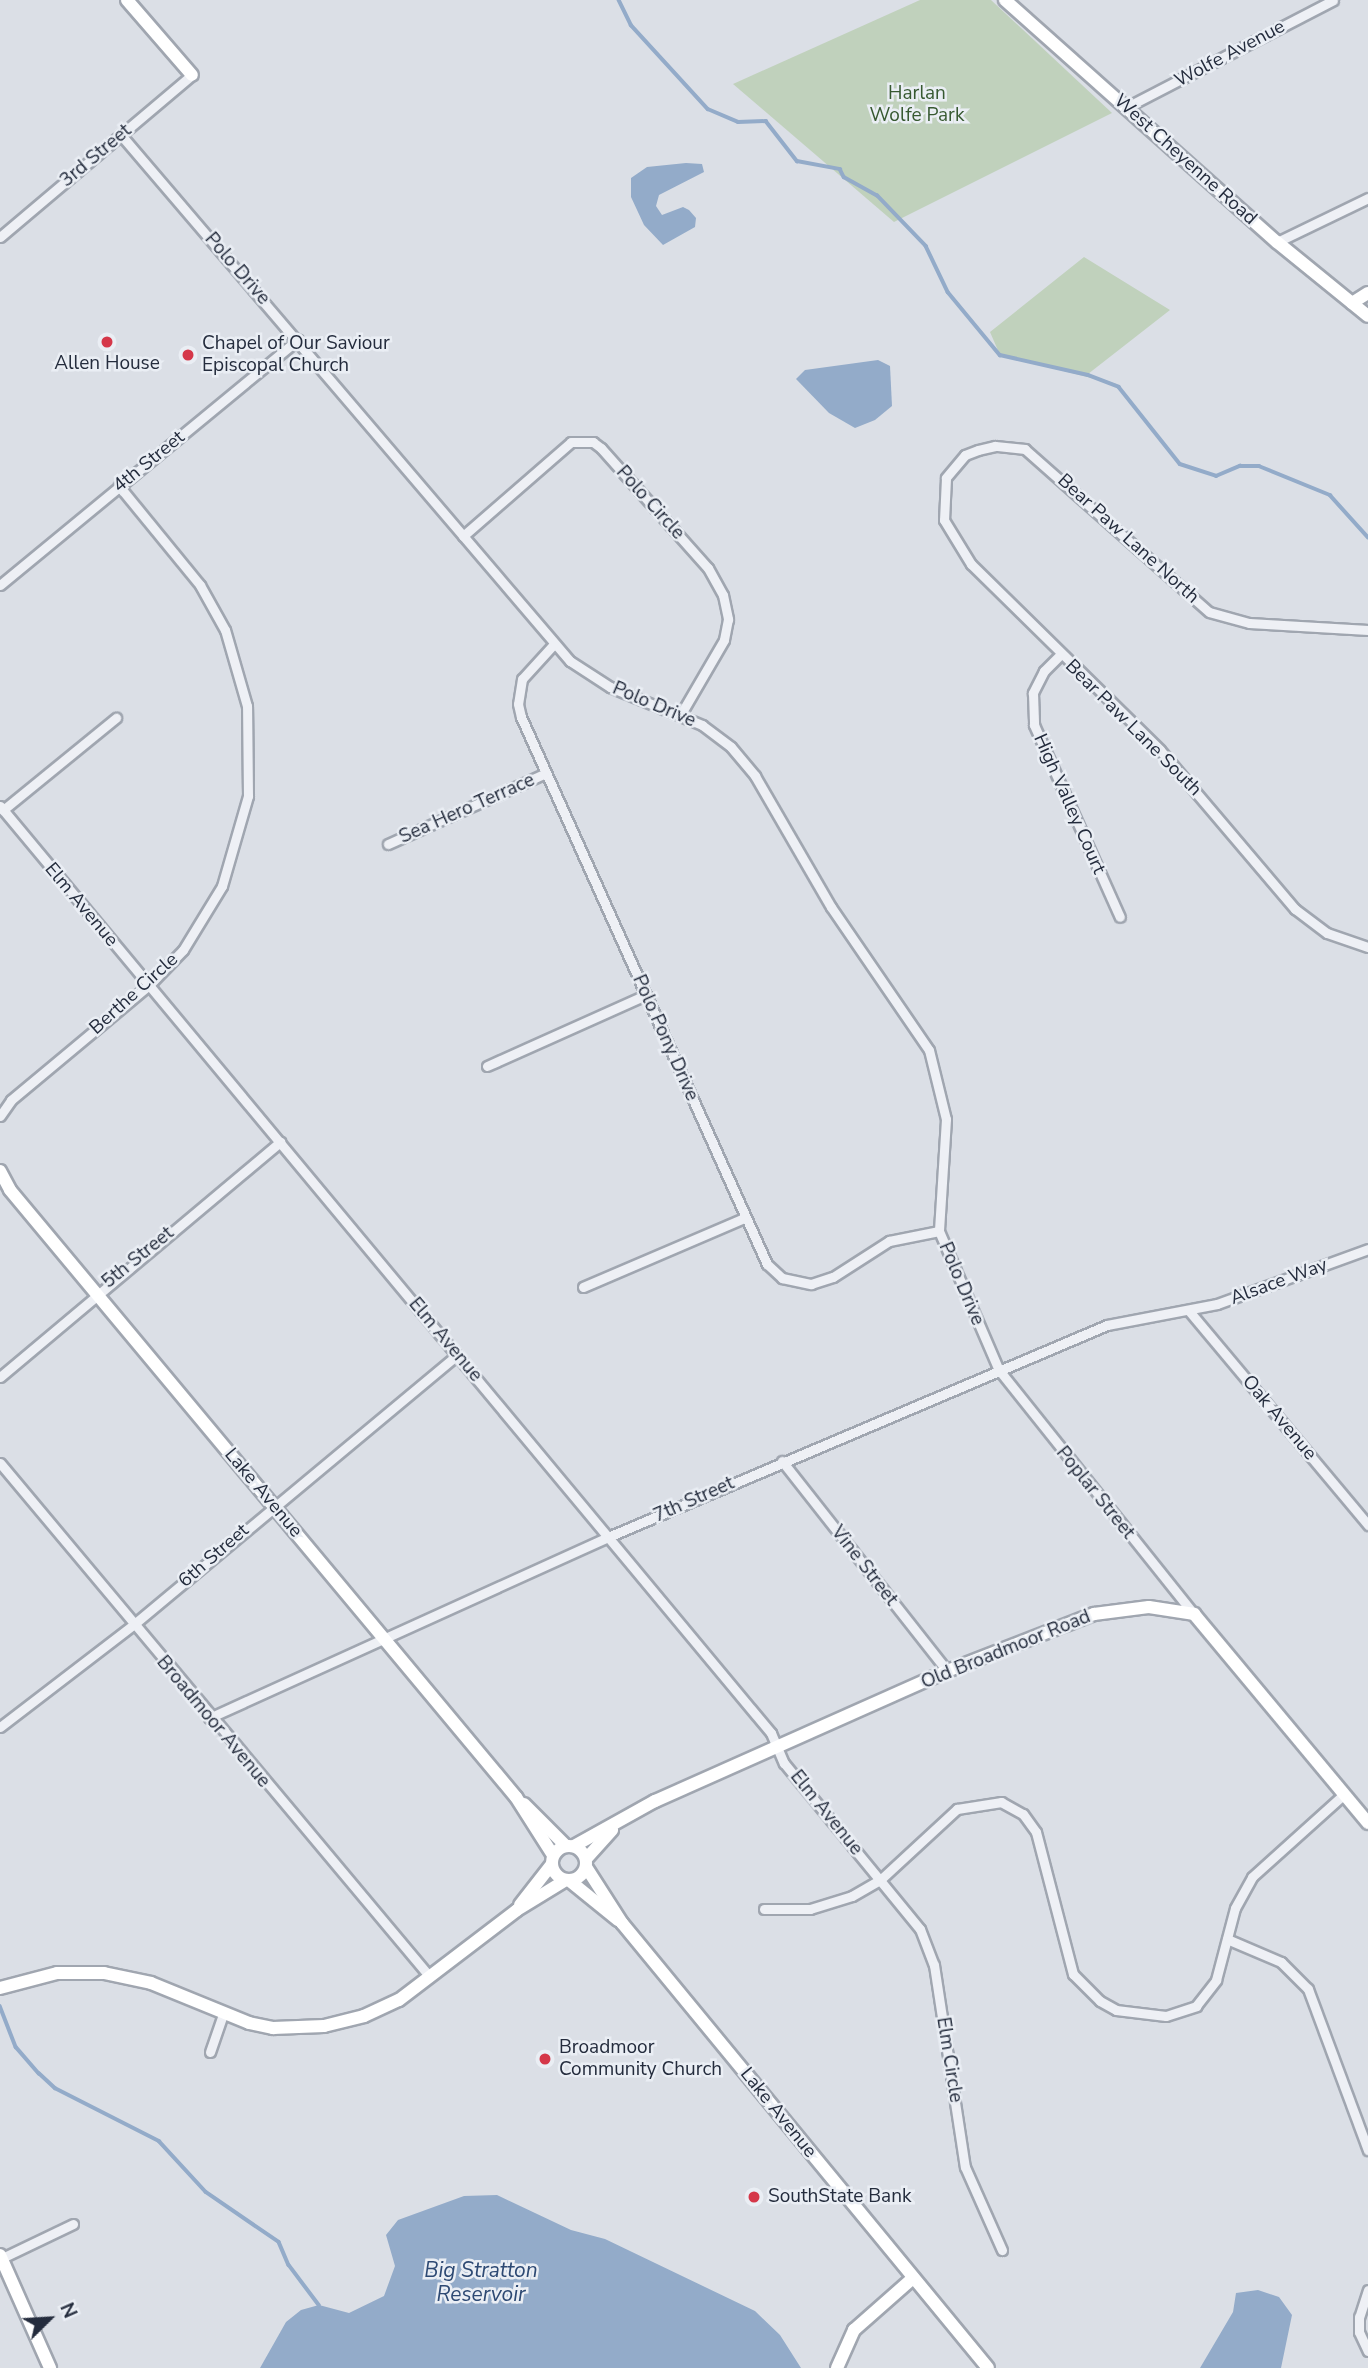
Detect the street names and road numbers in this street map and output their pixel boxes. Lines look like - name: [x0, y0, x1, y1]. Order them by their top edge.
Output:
- street label: Wolfe Avenue: [1171, 15, 1289, 93]
- street label: West Cheyenne Road: [1109, 90, 1261, 230]
- street label: 3rd Street: [56, 120, 136, 192]
- street label: Polo Drive: [199, 228, 275, 310]
- street label: 4th Street: [109, 426, 189, 498]
- street label: Polo Circle: [611, 461, 689, 545]
- street label: Bear Paw Lane North: [1053, 469, 1203, 609]
- street label: Bear Paw Lane South: [1060, 655, 1206, 801]
- street label: Polo Drive: [609, 677, 699, 733]
- street label: High Valley Court: [1028, 730, 1110, 878]
- street label: Sea Hero Terrace: [396, 769, 538, 849]
- street label: Elm Avenue: [39, 858, 123, 952]
- street label: Berthe Circle: [85, 948, 183, 1040]
- street label: Polo Pony Drive: [627, 971, 703, 1105]
- street label: 5th Street: [98, 1222, 178, 1294]
- street label: Polo Drive: [933, 1239, 989, 1329]
- street label: Alsace Way: [1227, 1254, 1331, 1310]
- street label: Elm Avenue: [403, 1293, 487, 1387]
- street label: Oak Avenue: [1237, 1371, 1321, 1465]
- street label: Poplar Street: [1051, 1442, 1139, 1544]
- street label: Lake Avenue: [219, 1444, 307, 1542]
- street label: 7th Street: [650, 1472, 738, 1528]
- street label: 6th Street: [174, 1519, 254, 1593]
- street label: Vine Street: [826, 1522, 902, 1610]
- street label: Old Broadmoor Road: [918, 1606, 1094, 1694]
- street label: Broadmoor Avenue: [151, 1651, 275, 1793]
- street label: Elm Avenue: [785, 1766, 867, 1860]
- street label: Elm Circle: [931, 2016, 967, 2104]
- street label: Lake Avenue: [735, 2063, 821, 2163]

